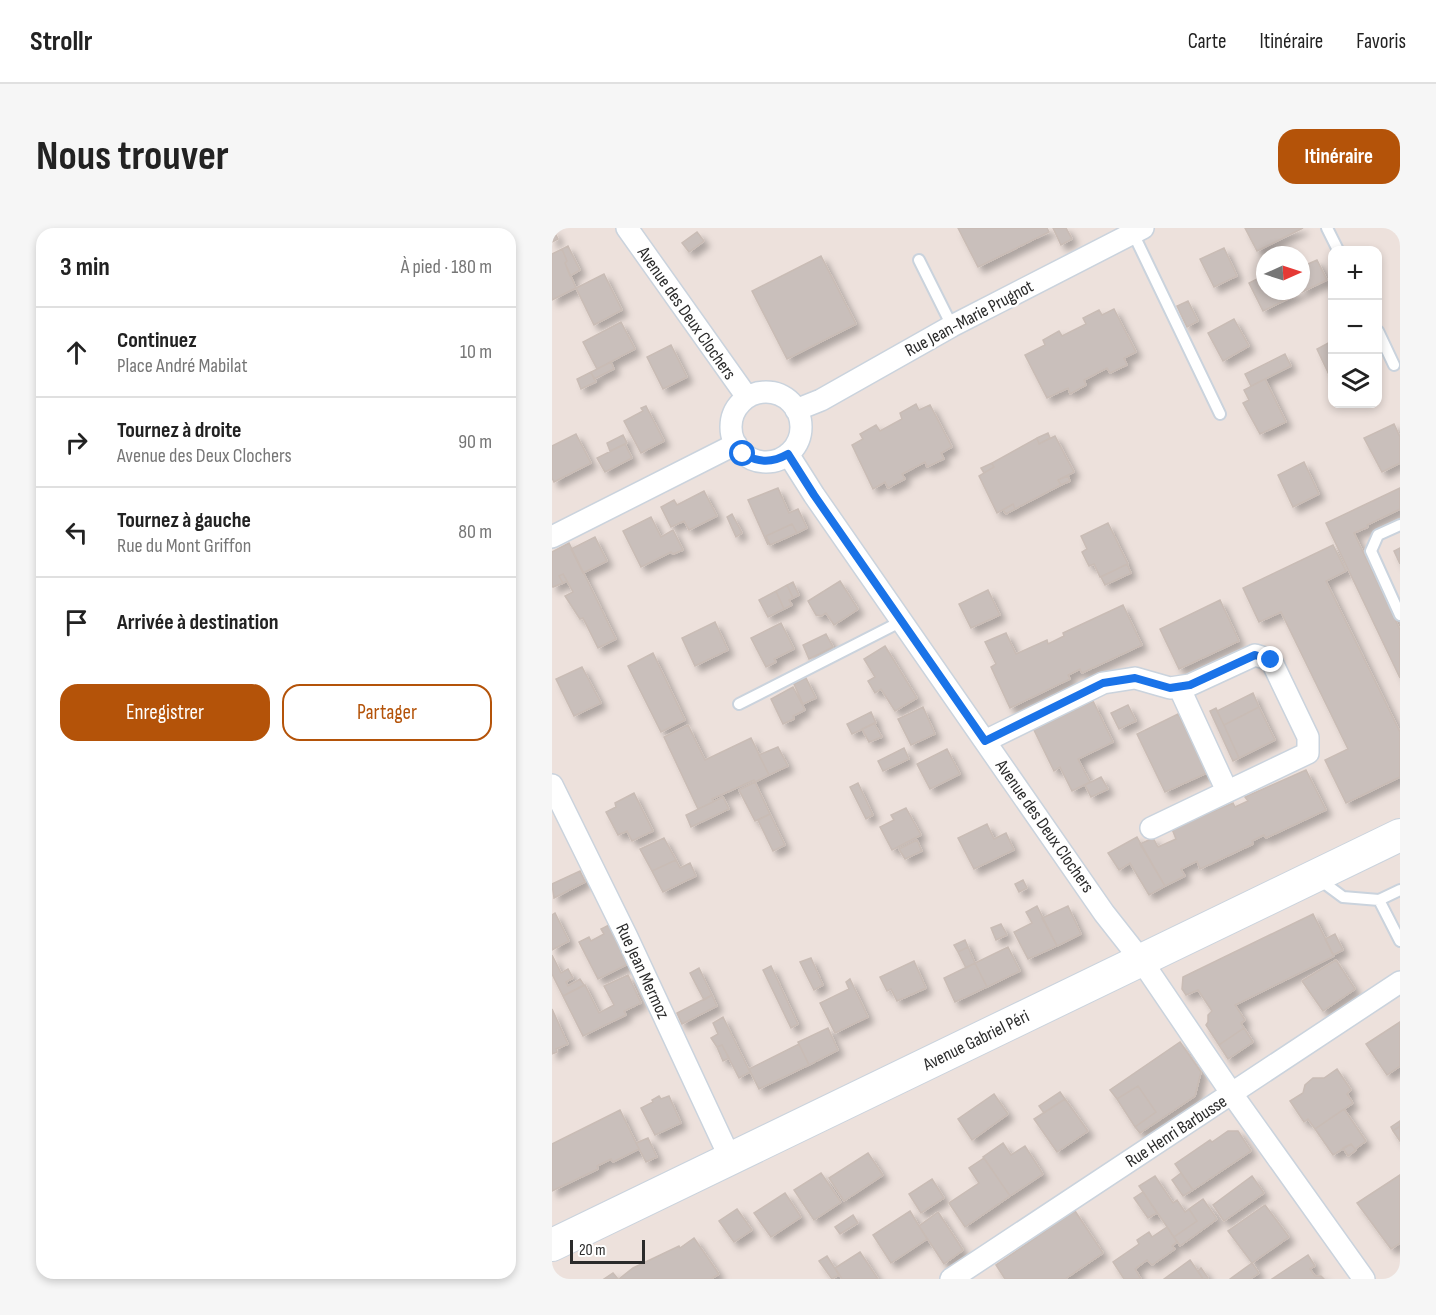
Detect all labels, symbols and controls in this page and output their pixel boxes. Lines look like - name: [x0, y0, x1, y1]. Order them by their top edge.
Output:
- text: Strollr: [30, 25, 92, 58]
- text: Carte: [1188, 29, 1227, 54]
- text: Itinéraire: [1260, 29, 1323, 54]
- text: Favoris: [1356, 29, 1406, 54]
- button: Itinéraire: [1278, 129, 1400, 184]
- text: Nous trouver: [36, 131, 229, 182]
- street label: Avenue des Deux Clochers: [632, 242, 740, 384]
- north arrow: [1256, 246, 1310, 300]
- map controls: [1328, 246, 1382, 408]
- button: +: [1328, 246, 1382, 300]
- text: 3 min: [60, 252, 110, 283]
- text: À pied · 180 m: [401, 255, 492, 279]
- street label: Rue Jean-Marie Prugnot: [901, 275, 1038, 361]
- button: −: [1328, 300, 1382, 354]
- text: Continuez: [117, 327, 197, 354]
- icon: ahead: [60, 336, 93, 369]
- text: 10 m: [460, 340, 492, 364]
- text: Place André Mabilat: [117, 354, 248, 378]
- button: layers: [1328, 354, 1382, 408]
- text: Tournez à droite: [117, 417, 242, 444]
- icon: right: [60, 426, 93, 459]
- text: 90 m: [458, 430, 492, 454]
- route start: [729, 440, 755, 466]
- text: Avenue des Deux Clochers: [117, 444, 292, 468]
- text: Tournez à gauche: [117, 507, 251, 534]
- icon: left: [60, 516, 93, 549]
- text: 80 m: [458, 520, 492, 544]
- text: Rue du Mont Griffon: [117, 534, 251, 558]
- icon: arrive: [60, 606, 93, 639]
- text: Arrivée à destination: [117, 609, 279, 636]
- route end: [1257, 646, 1283, 672]
- button: Enregistrer: [60, 684, 270, 741]
- button: Partager: [282, 684, 492, 741]
- street label: Avenue des Deux Clochers: [990, 755, 1098, 897]
- street label: Rue Jean Mermoz: [611, 920, 674, 1023]
- street label: Avenue Gabriel Péri: [919, 1006, 1033, 1076]
- street label: Rue Henri Barbusse: [1122, 1091, 1231, 1172]
- scale bar: [570, 1237, 645, 1264]
- text: 20 m: [579, 1241, 606, 1260]

